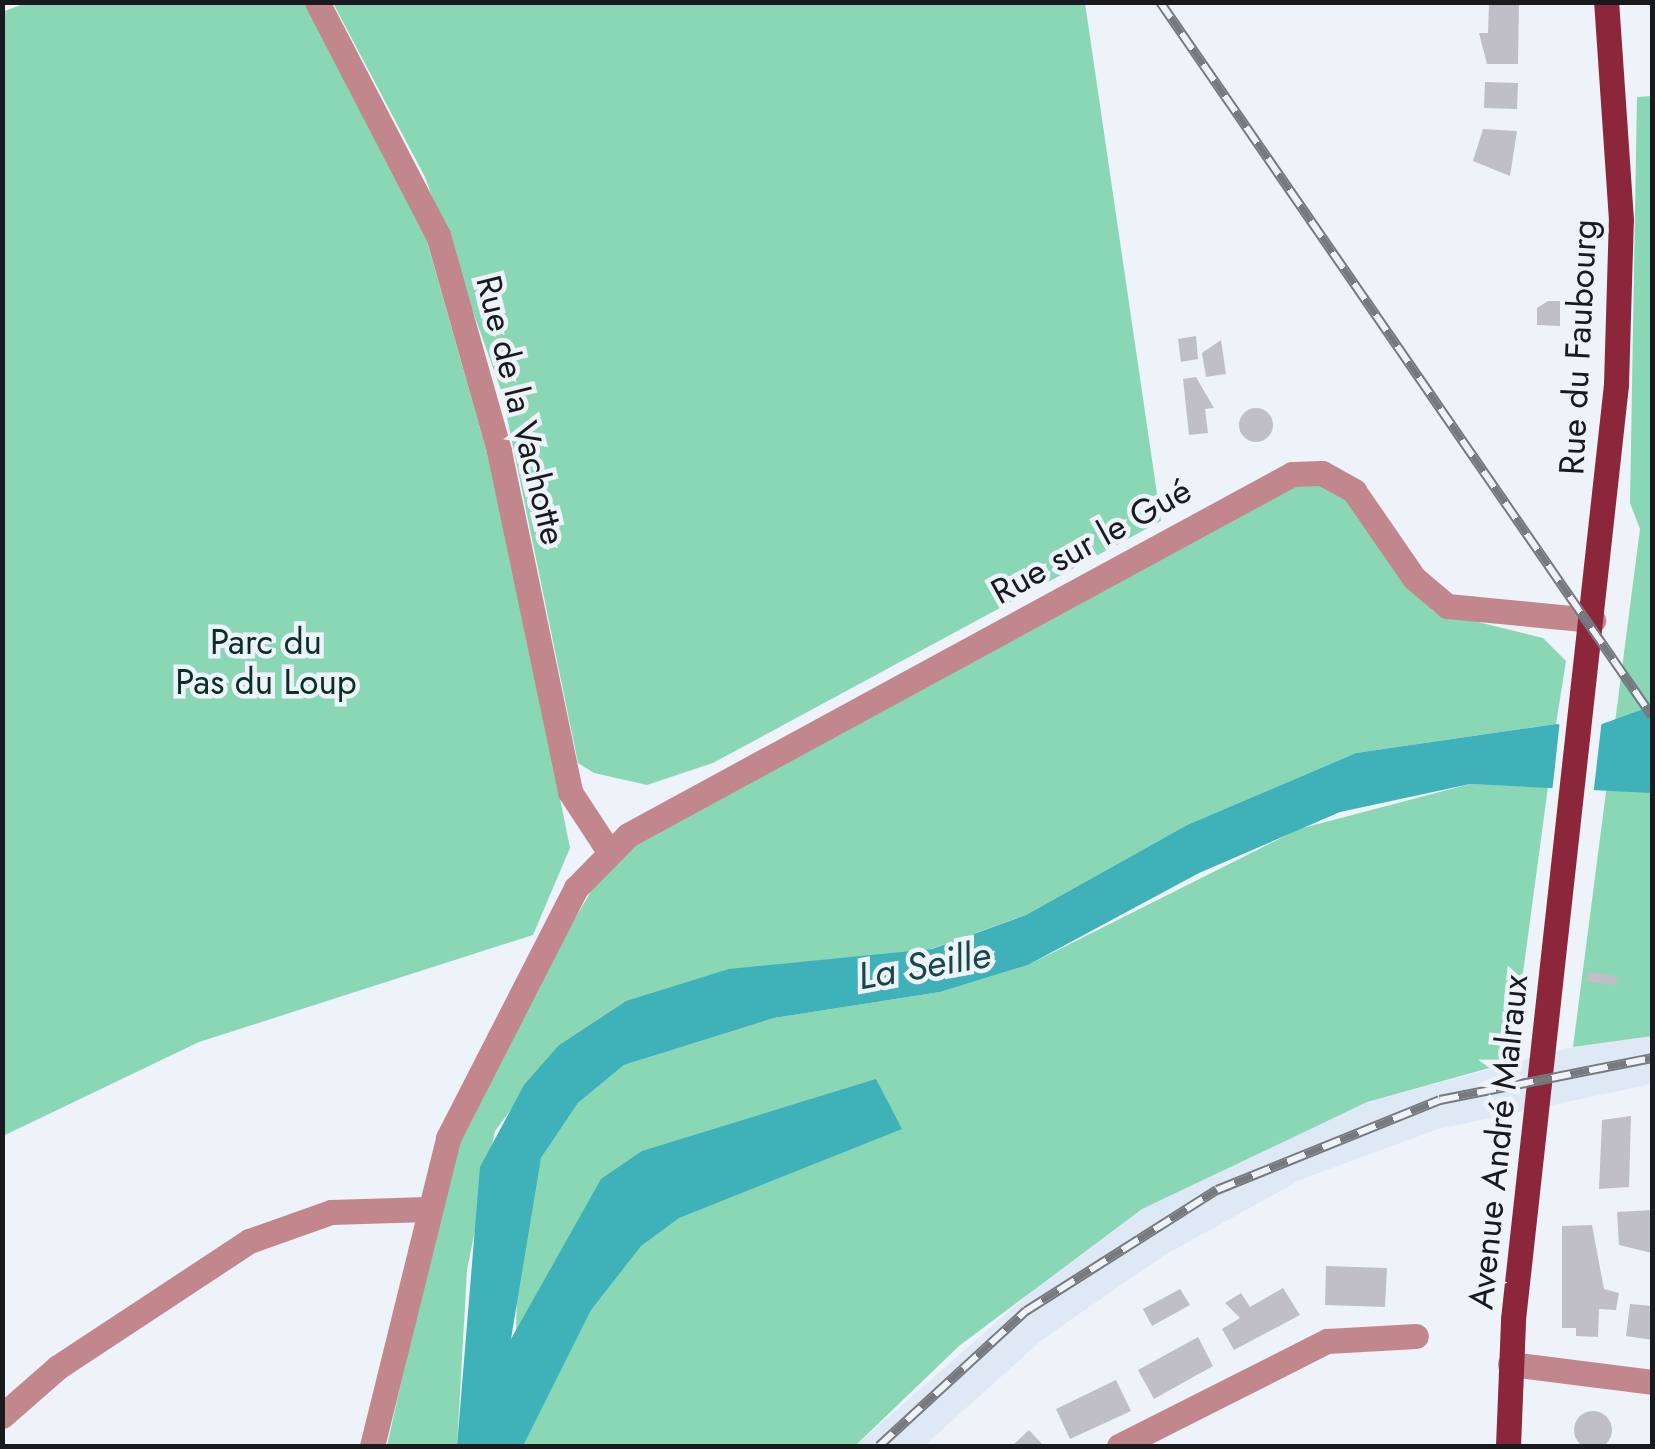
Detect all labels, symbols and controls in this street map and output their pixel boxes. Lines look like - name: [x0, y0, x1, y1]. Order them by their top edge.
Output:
- street label: Rue du Faubourg: [1550, 218, 1606, 476]
- street label: Rue de la Vachotte: [467, 271, 575, 549]
- street label: Rue sur le Gué: [984, 469, 1198, 613]
- park label: Parc du Pas du Loup: [175, 621, 357, 703]
- water label: La Seille: [854, 931, 994, 999]
- street label: Avenue André Malraux: [1460, 973, 1536, 1311]

